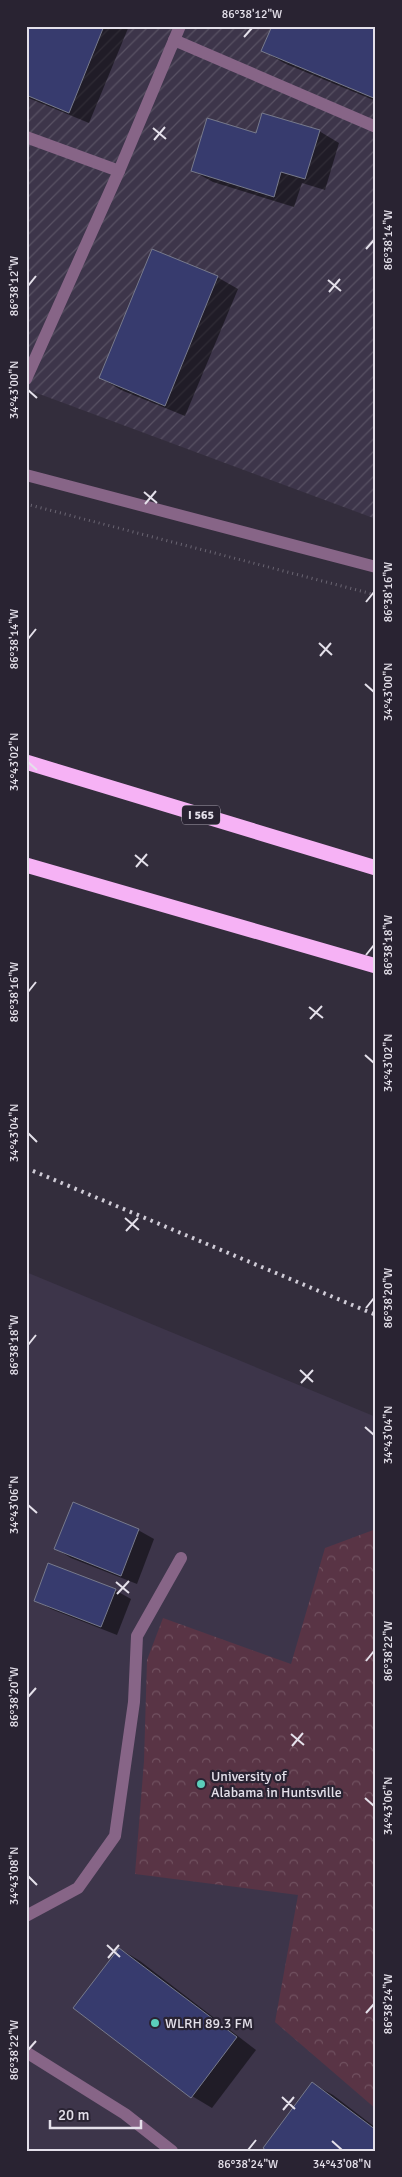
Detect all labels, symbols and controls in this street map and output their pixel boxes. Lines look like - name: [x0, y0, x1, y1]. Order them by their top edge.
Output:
- text: 86°38'12"W: [222, 7, 282, 22]
- text: 86°38'14"W: [381, 210, 396, 270]
- text: 86°38'12"W: [7, 256, 22, 316]
- text: 34°43'00"N: [7, 361, 22, 419]
- text: 86°38'16"W: [381, 562, 396, 622]
- text: 86°38'14"W: [7, 609, 22, 669]
- text: 34°43'00"N: [381, 663, 396, 721]
- text: 34°43'02"N: [7, 733, 22, 791]
- road number: I 565: [182, 806, 220, 824]
- text: 86°38'18"W: [381, 915, 396, 975]
- text: 86°38'16"W: [7, 962, 22, 1022]
- text: 34°43'02"N: [381, 1034, 396, 1092]
- text: 34°43'04"N: [7, 1104, 22, 1162]
- text: 86°38'20"W: [381, 1268, 396, 1328]
- text: 86°38'18"W: [7, 1315, 22, 1375]
- text: 34°43'04"N: [381, 1406, 396, 1464]
- text: 34°43'06"N: [7, 1476, 22, 1534]
- text: 86°38'22"W: [381, 1621, 396, 1681]
- text: 86°38'20"W: [7, 1667, 22, 1727]
- place label: University of Alabama in Huntsville: [211, 1768, 342, 1801]
- text: 34°43'06"N: [381, 1777, 396, 1835]
- marker: University of Alabama in Huntsville: [195, 1778, 207, 1790]
- text: 34°43'08"N: [7, 1847, 22, 1905]
- text: 86°38'24"W: [381, 1974, 396, 2034]
- place label: WLRH 89.3 FM: [165, 2015, 253, 2032]
- marker: WLRH 89.3 FM: [149, 2017, 161, 2029]
- text: 86°38'22"W: [7, 2020, 22, 2080]
- scale bar: [50, 2097, 141, 2129]
- text: 20 m: [58, 2106, 89, 2124]
- text: 86°38'24"W: [218, 2157, 278, 2172]
- text: 34°43'08"N: [313, 2157, 371, 2172]

